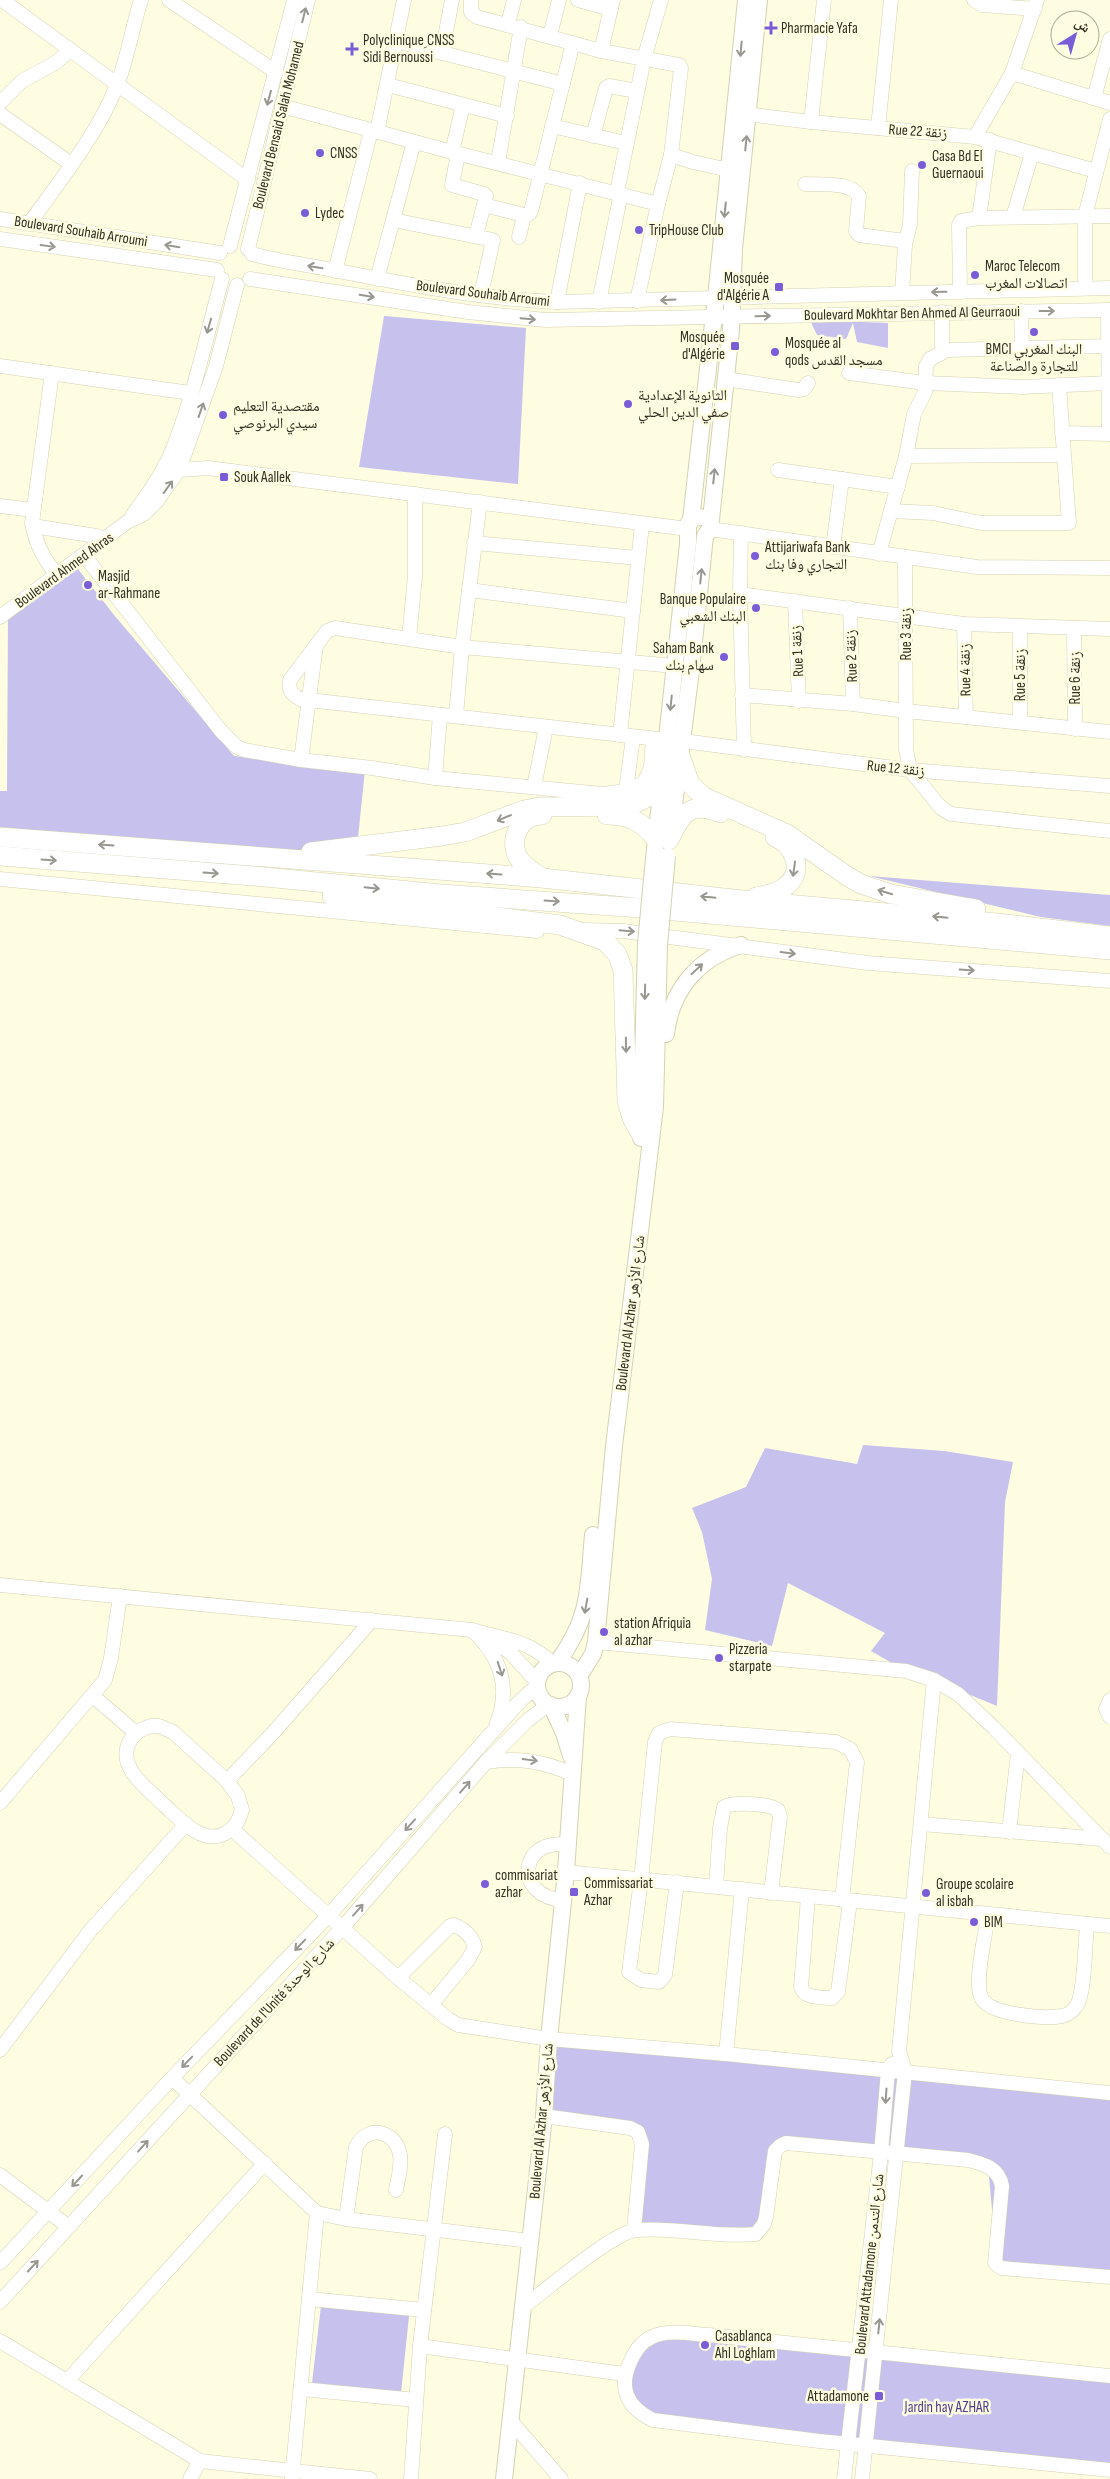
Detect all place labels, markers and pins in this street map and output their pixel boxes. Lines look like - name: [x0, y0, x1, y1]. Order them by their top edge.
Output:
- place label: Pharmacie Yafa: [781, 19, 858, 38]
- marker: Pharmacie Yafa: [765, 22, 777, 34]
- place label: Polyclinique ِCNSS Sidi Bernoussi: [363, 31, 455, 67]
- marker: Polyclinique ِCNSS Sidi Bernoussi: [345, 42, 359, 56]
- place label: CNSS: [330, 144, 358, 163]
- marker: CNSS: [314, 147, 326, 159]
- place label: Casa Bd El Guernaoui: [932, 147, 984, 183]
- marker: Casa Bd El Guernaoui: [916, 159, 928, 171]
- place label: Lydec: [315, 204, 344, 223]
- marker: Lydec: [299, 207, 311, 219]
- place label: TripHouse Club: [649, 221, 724, 240]
- marker: TripHouse Club: [633, 224, 645, 236]
- place label: Maroc Telecom اتصالات المغرب: [985, 257, 1068, 293]
- place label: Mosquée d'Algérie A: [717, 269, 770, 305]
- marker: Maroc Telecom اتصالات المغرب: [969, 269, 981, 281]
- marker: Mosquée d'Algérie A: [773, 281, 785, 293]
- marker: BMCI البنك المغربي للتجارة والصناعة: [1028, 326, 1040, 338]
- place label: Mosquée d'Algérie: [680, 328, 725, 364]
- place label: Mosquée al qods مسجد القدس: [785, 334, 883, 370]
- marker: Mosquée d'Algérie: [729, 340, 741, 352]
- place label: BMCI البنك المغربي للتجارة والصناعة: [986, 340, 1082, 376]
- marker: Mosquée al qods مسجد القدس: [769, 346, 781, 358]
- place label: الثانوية الإعدادية صفي الدين الحلي: [638, 386, 729, 424]
- place label: مقتصدية التعليم سيدي البرنوصي: [233, 397, 320, 435]
- marker: الثانوية الإعدادية صفي الدين الحلي: [622, 398, 634, 410]
- marker: مقتصدية التعليم سيدي البرنوصي: [217, 409, 229, 421]
- place label: Souk Aallek: [234, 468, 291, 487]
- marker: Souk Aallek: [218, 471, 230, 483]
- place label: Attijariwafa Bank التجاري وفا بنك: [764, 538, 850, 576]
- marker: Attijariwafa Bank التجاري وفا بنك: [749, 550, 761, 562]
- place label: Masjid ar-Rahmane: [98, 567, 160, 603]
- marker: Masjid ar-Rahmane: [82, 579, 94, 591]
- place label: Banque Populaire البنك الشعبي: [660, 590, 746, 628]
- marker: Banque Populaire البنك الشعبي: [750, 602, 762, 614]
- place label: Saham Bank سهام بنك: [653, 639, 714, 675]
- marker: Saham Bank سهام بنك: [718, 651, 730, 663]
- place label: station Afriquia al azhar: [614, 1614, 691, 1650]
- marker: station Afriquia al azhar: [598, 1626, 610, 1638]
- place label: Pizzeria starpate: [729, 1640, 771, 1676]
- marker: Pizzeria starpate: [713, 1652, 725, 1664]
- place label: commisariat azhar: [495, 1866, 558, 1902]
- place label: Commissariat Azhar: [583, 1874, 654, 1910]
- place label: Groupe scolaire al isbah: [936, 1875, 1014, 1911]
- marker: commisariat azhar: [479, 1878, 491, 1890]
- marker: Commissariat Azhar: [568, 1886, 580, 1898]
- marker: Groupe scolaire al isbah: [920, 1887, 932, 1899]
- place label: BIM: [984, 1913, 1003, 1932]
- marker: BIM: [968, 1916, 980, 1928]
- place label: Casablanca Ahl Loghlam: [714, 2327, 775, 2363]
- marker: Casablanca Ahl Loghlam: [699, 2339, 711, 2351]
- place label: Attadamone: [806, 2387, 869, 2406]
- marker: Attadamone: [873, 2390, 885, 2402]

